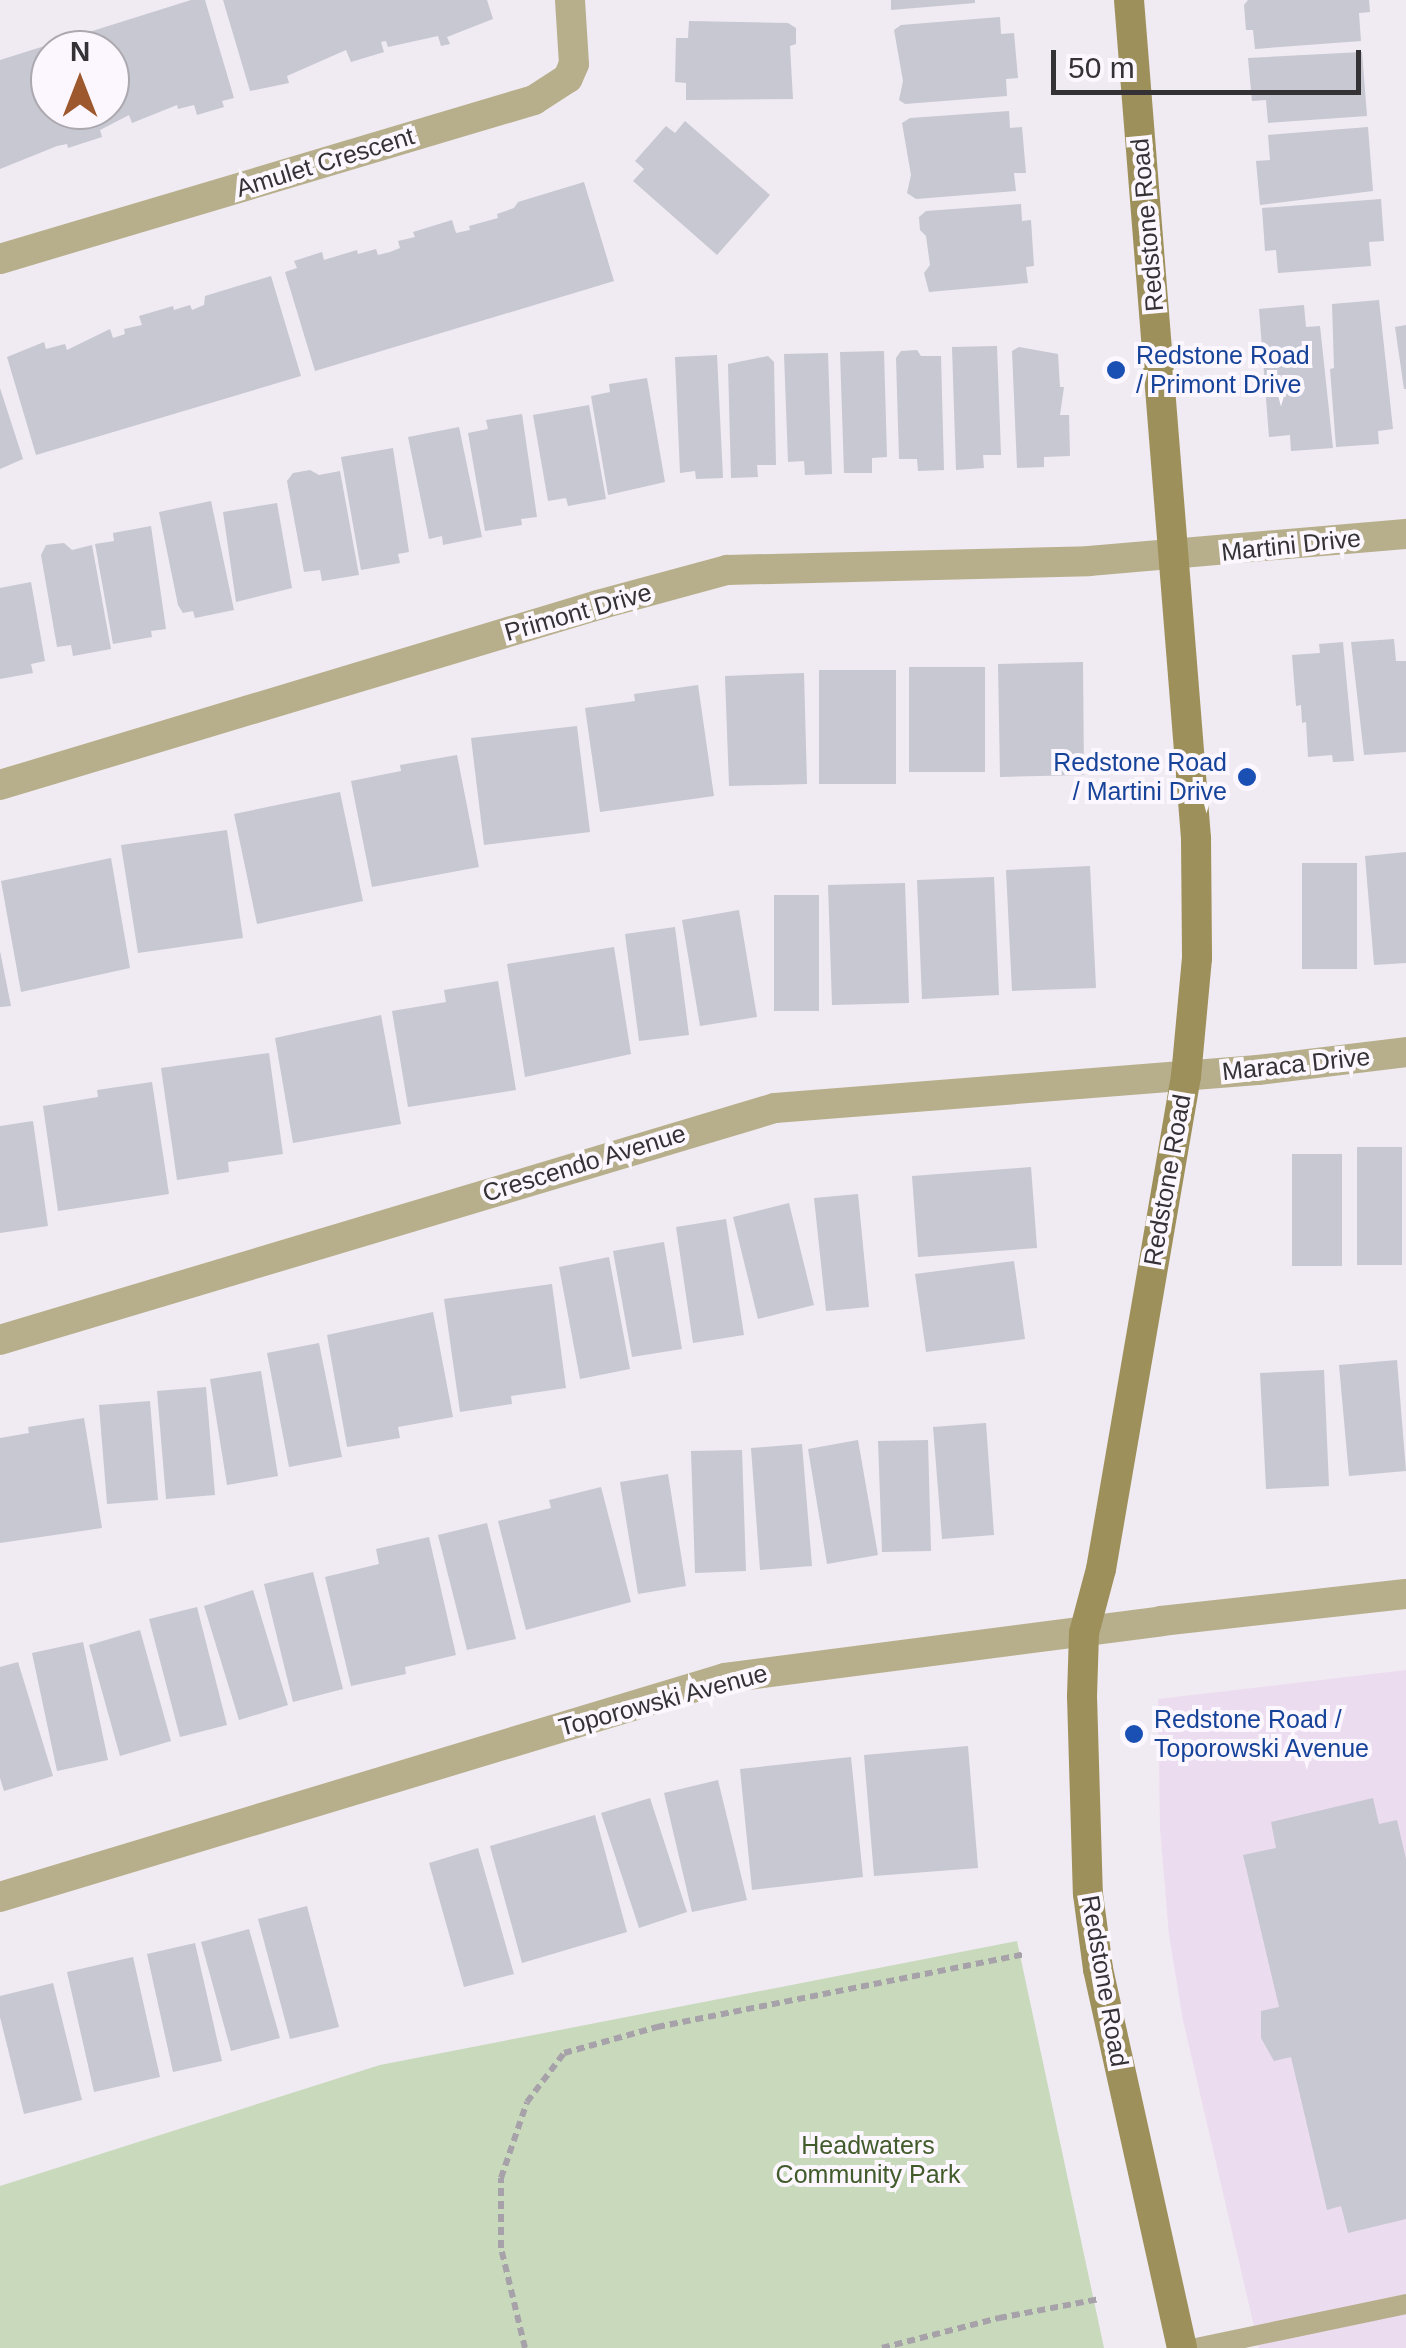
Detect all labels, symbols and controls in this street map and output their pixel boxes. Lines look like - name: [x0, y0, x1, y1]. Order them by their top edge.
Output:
- north arrow: [30, 30, 130, 130]
- scale bar: [1056, 30, 1366, 92]
- text: N: [70, 36, 90, 67]
- text: 50 m: [1068, 51, 1135, 84]
- street label: Amulet Crescent: [232, 121, 418, 203]
- street label: Redstone Road: [1124, 137, 1170, 313]
- place label: Redstone Road / Primont Drive: [1136, 341, 1310, 400]
- marker: Redstone Road / Primont Drive: [1105, 359, 1127, 381]
- street label: Martini Drive: [1220, 523, 1362, 567]
- street label: Primont Drive: [501, 577, 655, 647]
- place label: Redstone Road / Martini Drive: [1053, 748, 1227, 807]
- marker: Redstone Road / Martini Drive: [1236, 766, 1258, 788]
- street label: Maraca Drive: [1221, 1041, 1371, 1087]
- street label: Redstone Road: [1137, 1092, 1197, 1268]
- street label: Crescendo Avenue: [478, 1118, 690, 1208]
- street label: Toporowski Avenue: [555, 1658, 771, 1742]
- place label: Redstone Road / Toporowski Avenue: [1154, 1705, 1370, 1764]
- marker: Redstone Road / Toporowski Avenue: [1123, 1723, 1145, 1745]
- street label: Redstone Road: [1075, 1893, 1135, 2069]
- park label: Headwaters Community Park: [776, 2131, 960, 2190]

